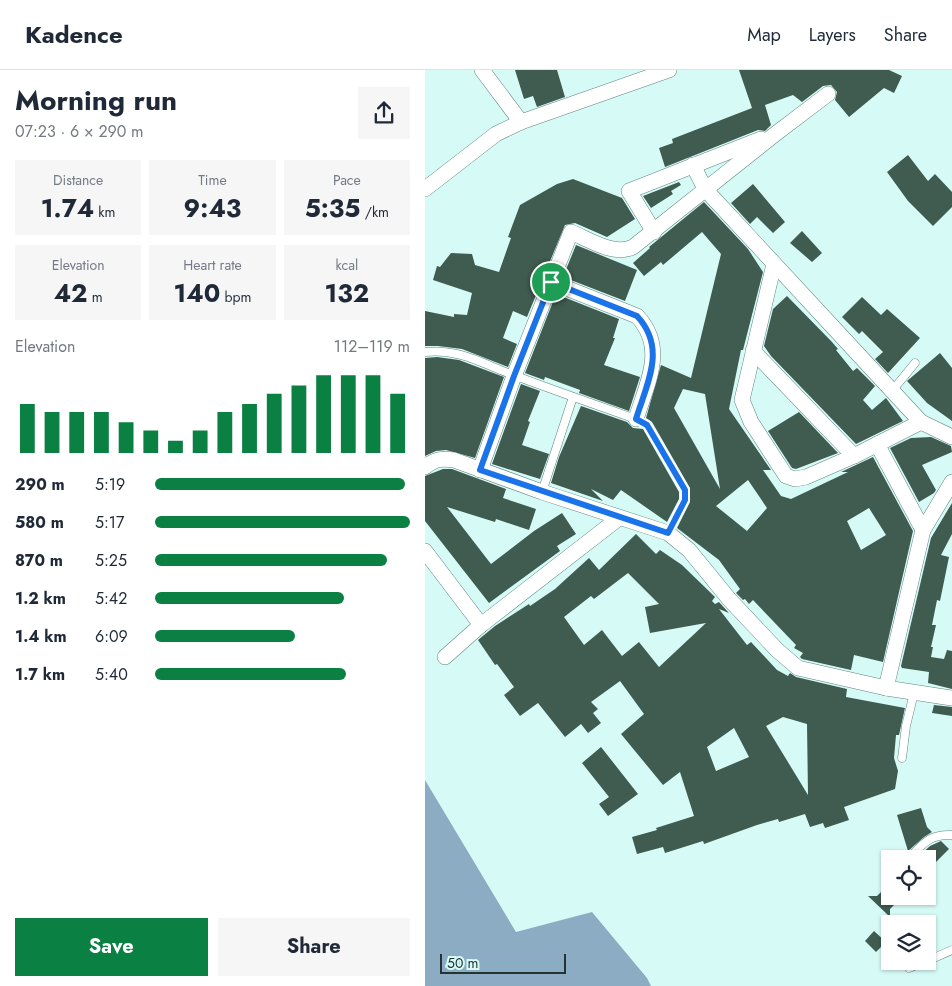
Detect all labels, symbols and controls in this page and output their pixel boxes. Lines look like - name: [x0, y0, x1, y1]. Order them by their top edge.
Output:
- text: Kadence: [25, 17, 123, 52]
- text: Map: [747, 22, 781, 48]
- text: Layers: [809, 22, 856, 48]
- text: Share: [884, 22, 927, 48]
- text: Morning run: [15, 80, 177, 121]
- button: share: [358, 87, 410, 139]
- text: 07:23 · 6 × 290 m: [15, 120, 144, 143]
- text: Distance: [53, 170, 103, 190]
- text: Time: [198, 170, 227, 190]
- text: Pace: [333, 170, 361, 190]
- text: 1.74: [41, 190, 94, 226]
- text: 9:43: [184, 190, 241, 226]
- text: 5:35: [305, 190, 360, 226]
- text: km: [94, 202, 115, 222]
- text: /km: [360, 202, 389, 222]
- text: Elevation: [52, 255, 105, 275]
- text: Heart rate: [183, 255, 242, 275]
- text: kcal: [336, 255, 358, 275]
- pin: [530, 261, 572, 303]
- icon: arrive: [537, 268, 565, 296]
- text: 42: [54, 275, 88, 311]
- text: 140: [174, 275, 220, 311]
- text: 132: [325, 275, 369, 311]
- text: m: [88, 287, 103, 307]
- text: bpm: [220, 287, 251, 307]
- text: Elevation: [15, 335, 75, 358]
- text: 112–119 m: [334, 335, 410, 358]
- text: 290 m: [15, 473, 65, 496]
- text: 5:19: [95, 473, 125, 496]
- text: 580 m: [15, 511, 64, 534]
- text: 5:17: [95, 511, 124, 534]
- text: 870 m: [15, 549, 63, 572]
- text: 5:25: [95, 549, 127, 572]
- text: 1.2 km: [15, 587, 66, 610]
- text: 5:42: [95, 587, 127, 610]
- text: 1.4 km: [15, 625, 67, 648]
- text: 6:09: [95, 625, 128, 648]
- text: 1.7 km: [15, 663, 65, 686]
- text: 5:40: [95, 663, 128, 686]
- map controls: [881, 850, 936, 970]
- button: locate: [881, 850, 936, 905]
- button: layers: [881, 915, 936, 970]
- button: Save: [15, 918, 208, 976]
- button: Share: [218, 918, 410, 976]
- scale bar: [440, 951, 566, 974]
- text: 50 m: [447, 953, 478, 973]

